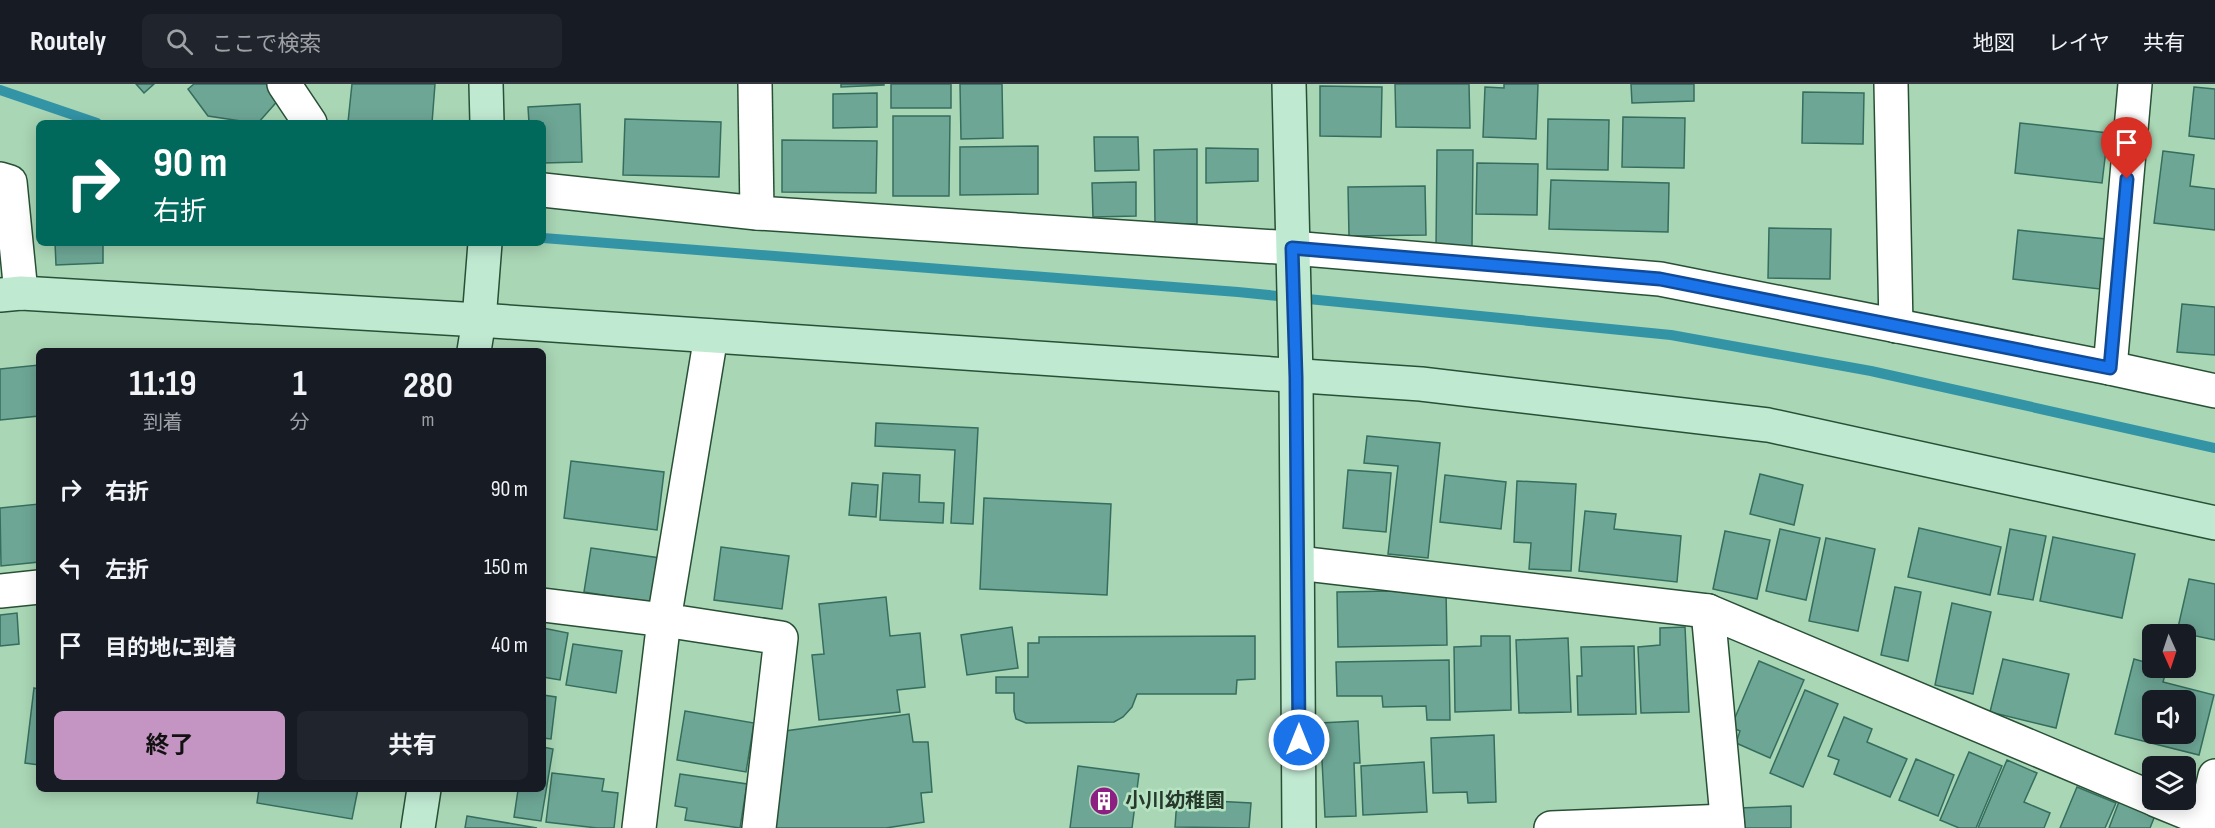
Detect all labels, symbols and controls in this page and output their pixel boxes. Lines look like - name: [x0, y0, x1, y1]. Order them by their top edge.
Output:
- search box: [142, 14, 562, 68]
- text: Routely: [30, 25, 106, 58]
- icon: search: [163, 25, 196, 58]
- text: ここで検索: [211, 31, 321, 58]
- text: 地図: [1973, 31, 2015, 56]
- text: レイヤ: [2048, 31, 2110, 56]
- text: 共有: [2143, 31, 2185, 56]
- pin: [2101, 117, 2152, 179]
- icon: arrive: [2110, 126, 2143, 159]
- text: 90 m: [153, 138, 227, 189]
- icon: right: [54, 144, 132, 222]
- text: 右折: [153, 196, 207, 228]
- text: 11:19: [129, 363, 197, 406]
- text: 1: [293, 363, 307, 406]
- text: 280: [403, 365, 453, 408]
- text: m: [421, 408, 434, 432]
- text: 到着: [143, 411, 183, 435]
- text: 分: [290, 411, 310, 435]
- icon: right: [54, 473, 87, 506]
- text: 90 m: [491, 476, 528, 503]
- text: 右折: [105, 479, 149, 506]
- icon: left: [54, 551, 87, 584]
- text: 150 m: [484, 554, 528, 581]
- text: 左折: [105, 557, 149, 584]
- north arrow: [2142, 624, 2196, 678]
- map controls: [2142, 624, 2196, 810]
- icon: arrive: [54, 629, 87, 662]
- text: 40 m: [491, 632, 528, 659]
- text: 目的地に到着: [105, 635, 237, 662]
- button: sound: [2142, 690, 2196, 744]
- position arrow: [1267, 708, 1331, 772]
- button: 終了: [54, 711, 285, 780]
- button: 共有: [297, 711, 528, 780]
- button: layers: [2142, 756, 2196, 810]
- building icon: 小川幼稚園: [1088, 785, 1120, 817]
- place label: 小川幼稚園: [1125, 789, 1225, 813]

